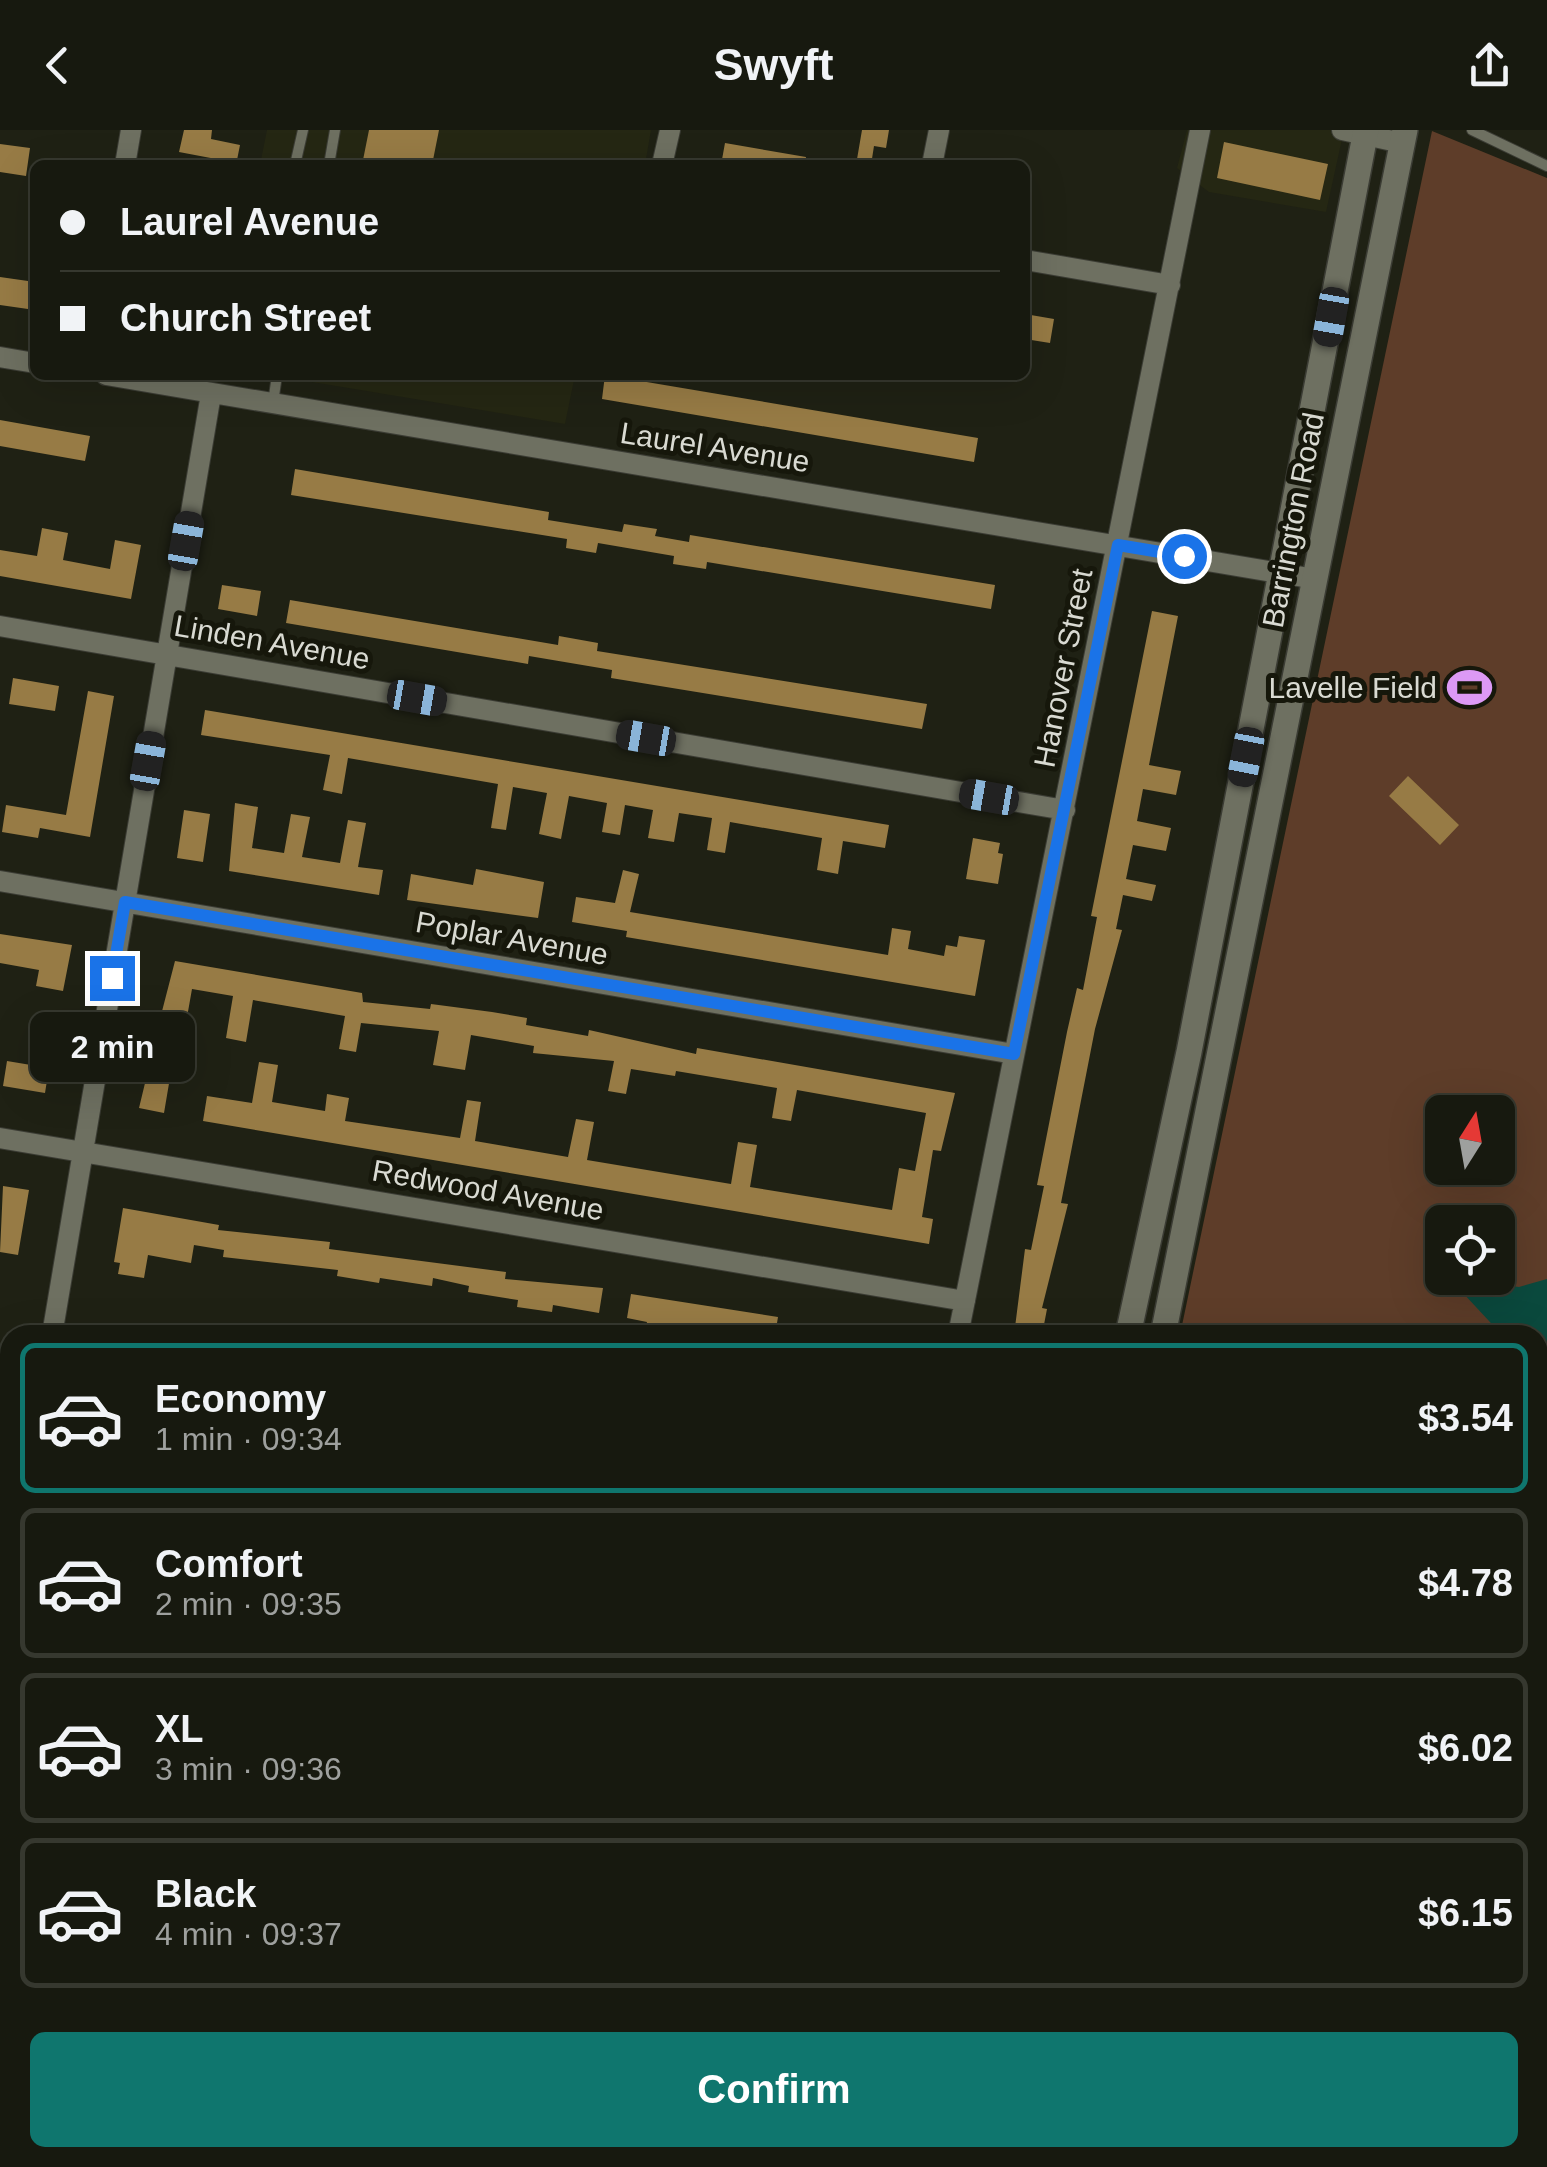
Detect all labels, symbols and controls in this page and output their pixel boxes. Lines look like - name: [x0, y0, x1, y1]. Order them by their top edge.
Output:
- icon: back: [30, 38, 85, 93]
- icon: share: [1462, 38, 1517, 93]
- text: Swyft: [713, 39, 834, 90]
- text: Laurel Avenue: [120, 201, 379, 243]
- car: [1311, 285, 1351, 349]
- text: Church Street: [120, 297, 371, 339]
- street label: Barrington Road: [1256, 410, 1330, 630]
- street label: Laurel Avenue: [618, 416, 812, 478]
- car: [166, 509, 206, 573]
- route start: [1162, 534, 1207, 579]
- street label: Hanover Street: [1028, 565, 1099, 770]
- street label: Linden Avenue: [172, 609, 372, 675]
- sports icon: Lavelle Field: [1446, 663, 1494, 711]
- place label: Lavelle Field: [1269, 671, 1437, 704]
- car: [385, 678, 449, 718]
- car: [614, 718, 678, 758]
- car: [1226, 725, 1266, 789]
- car: [128, 729, 168, 793]
- car: [957, 777, 1021, 817]
- street label: Poplar Avenue: [413, 905, 611, 971]
- route end: [90, 956, 135, 1001]
- callout: 2 min: [29, 1013, 194, 1083]
- text: 2 min: [71, 1029, 154, 1065]
- north arrow: [1425, 1095, 1515, 1185]
- map controls: [1425, 1095, 1515, 1295]
- street label: Redwood Avenue: [370, 1153, 606, 1227]
- button: locate: [1425, 1205, 1515, 1295]
- icon: car: [35, 1373, 125, 1463]
- text: Economy: [155, 1378, 326, 1420]
- text: $3.54: [1418, 1397, 1513, 1439]
- text: 1 min · 09:34: [155, 1421, 342, 1457]
- icon: car: [35, 1538, 125, 1628]
- text: Comfort: [155, 1543, 303, 1585]
- text: $4.78: [1418, 1562, 1513, 1604]
- text: 2 min · 09:35: [155, 1586, 342, 1622]
- icon: car: [35, 1703, 125, 1793]
- text: XL: [155, 1708, 204, 1750]
- text: $6.02: [1418, 1727, 1513, 1769]
- text: 3 min · 09:36: [155, 1751, 342, 1787]
- icon: car: [35, 1868, 125, 1958]
- text: Black: [155, 1873, 256, 1915]
- text: $6.15: [1418, 1892, 1513, 1934]
- text: 4 min · 09:37: [155, 1916, 342, 1952]
- button: Confirm: [30, 2032, 1518, 2147]

